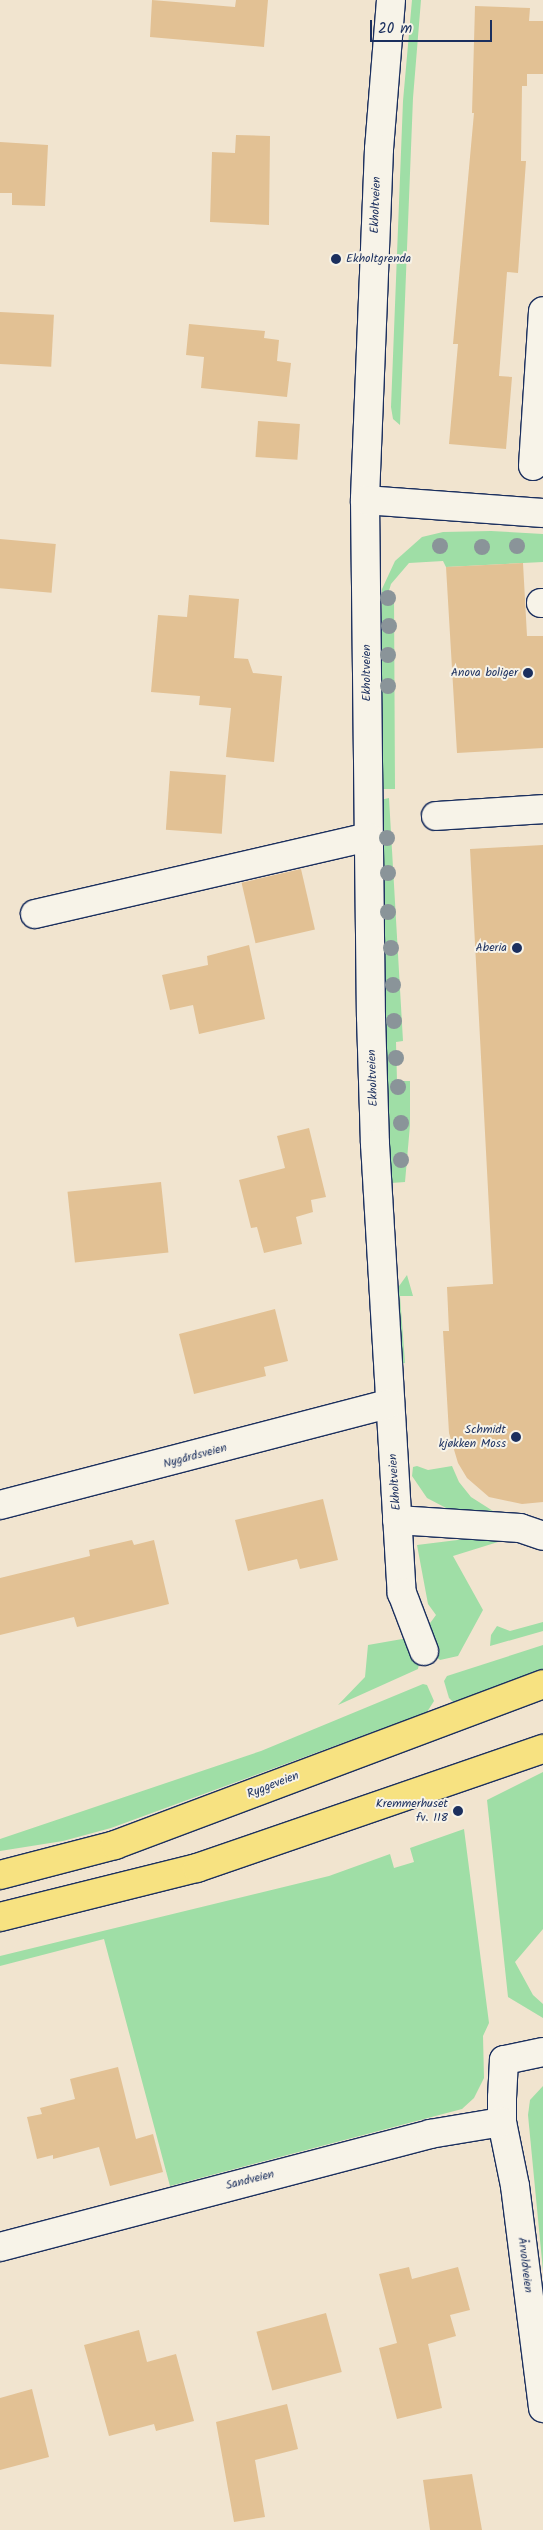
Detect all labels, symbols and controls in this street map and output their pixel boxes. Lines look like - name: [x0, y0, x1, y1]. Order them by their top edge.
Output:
- scale bar: [373, 10, 496, 42]
- text: 20 m: [378, 17, 412, 41]
- street label: Ekholtveien: [368, 176, 384, 234]
- place label: Ekholtgrenda: [346, 252, 411, 266]
- marker: Ekholtgrenda: [330, 253, 342, 265]
- street label: Ekholtveien: [360, 644, 374, 702]
- place label: Anova boliger: [451, 666, 518, 680]
- marker: Anova boliger: [522, 667, 534, 679]
- place label: Aberia: [476, 941, 507, 955]
- marker: Aberia: [511, 942, 523, 954]
- street label: Ekholtveien: [365, 1049, 381, 1107]
- place label: Schmidt kjøkken Moss: [439, 1423, 506, 1451]
- marker: Schmidt kjøkken Moss: [510, 1431, 522, 1443]
- street label: Nygårdsveien: [162, 1441, 228, 1471]
- street label: Ekholtveien: [386, 1453, 404, 1511]
- street label: Ryggeveien: [245, 1769, 301, 1801]
- place label: Kremmerhuset fv. 118: [376, 1797, 448, 1825]
- marker: Kremmerhuset fv. 118: [452, 1805, 464, 1817]
- street label: Sandveien: [224, 2167, 276, 2193]
- street label: Årvoldveien: [514, 2236, 536, 2294]

